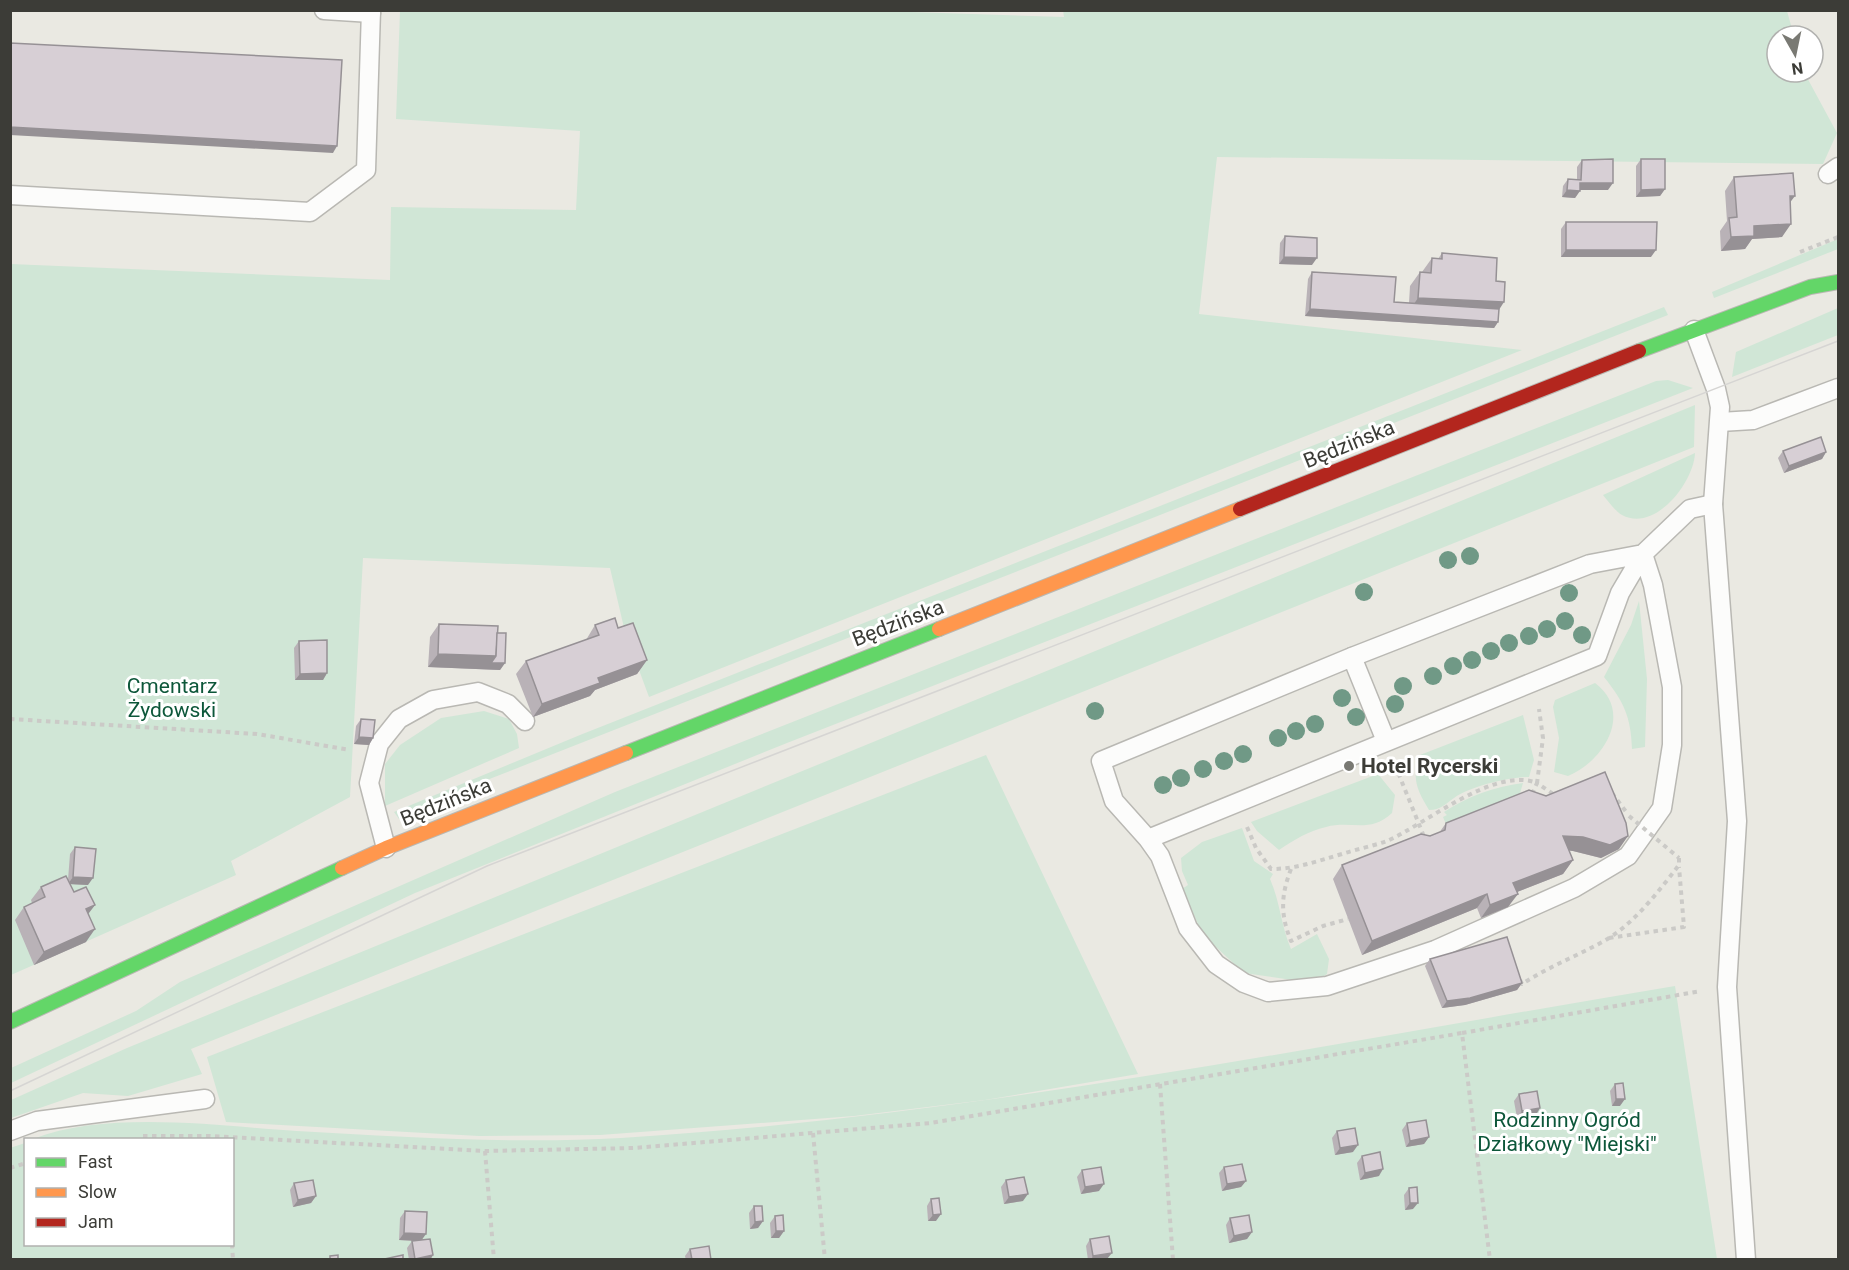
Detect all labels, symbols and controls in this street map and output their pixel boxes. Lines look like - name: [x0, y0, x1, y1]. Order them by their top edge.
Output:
- north arrow: [1765, 24, 1825, 84]
- text: N: [1790, 58, 1804, 79]
- street label: Będzińska: [1300, 415, 1398, 473]
- street label: Będzińska: [849, 595, 947, 651]
- park label: Cmentarz Żydowski: [127, 674, 217, 722]
- place label: Hotel Rycerski: [1361, 754, 1498, 778]
- marker: Hotel Rycerski: [1342, 759, 1356, 773]
- street label: Będzińska: [397, 773, 495, 831]
- park label: Rodzinny Ogród Działkowy "Miejski": [1477, 1108, 1657, 1156]
- legend: [24, 1138, 234, 1246]
- text: Fast: [78, 1151, 113, 1172]
- text: Slow: [78, 1181, 117, 1202]
- text: Jam: [78, 1211, 114, 1232]

